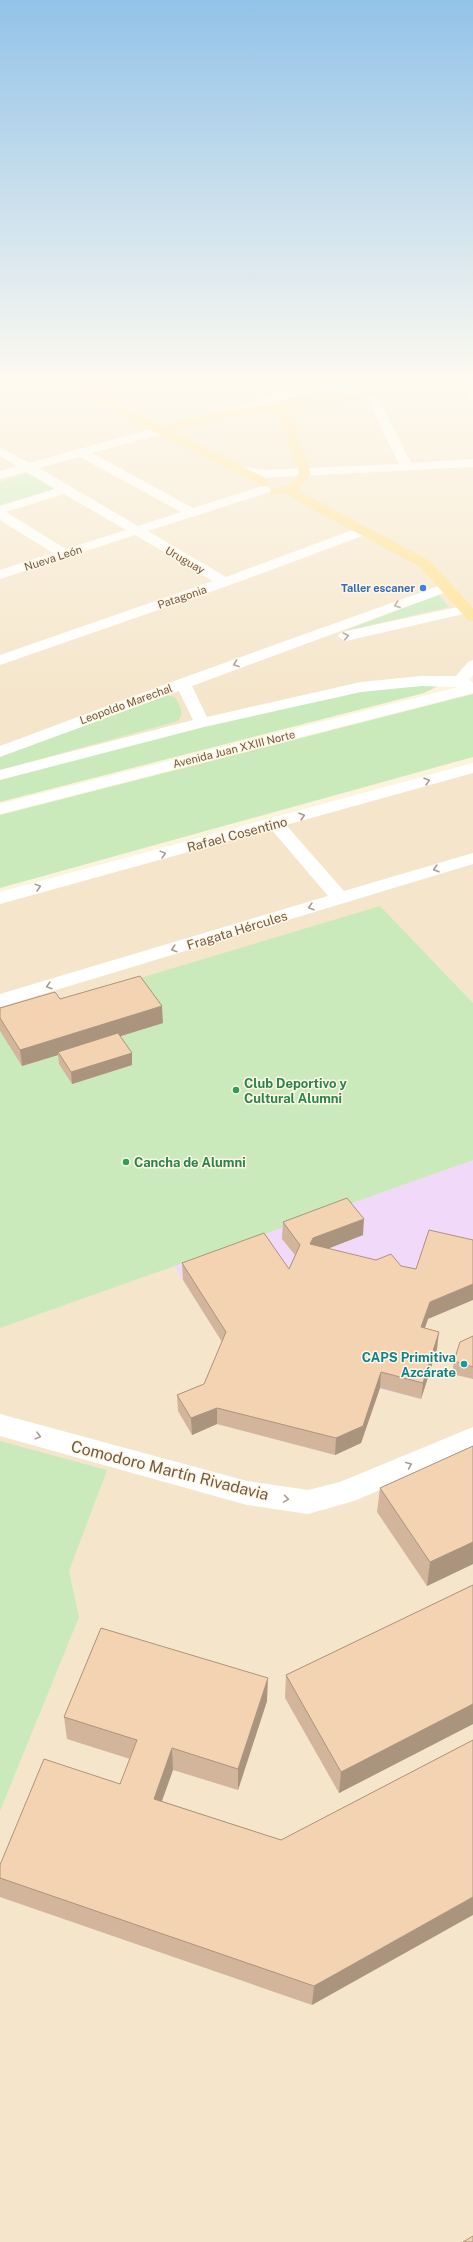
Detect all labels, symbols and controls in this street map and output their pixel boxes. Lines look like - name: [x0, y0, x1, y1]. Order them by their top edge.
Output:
- street label: Nueva León: [23, 543, 83, 573]
- street label: Uruguay: [163, 544, 207, 576]
- place label: Taller escaner: [341, 582, 415, 594]
- street label: Patagonia: [156, 583, 208, 611]
- marker: Taller escaner: [418, 583, 428, 593]
- one-way arrow: [394, 601, 401, 609]
- one-way arrow: [342, 633, 349, 641]
- one-way arrow: [232, 660, 239, 668]
- street label: Leopoldo Marechal: [78, 682, 174, 726]
- street label: Avenida Juan XXIII Norte: [172, 728, 296, 770]
- one-way arrow: [424, 777, 431, 786]
- one-way arrow: [299, 812, 306, 821]
- street label: Rafael Cosentino: [185, 814, 289, 855]
- one-way arrow: [159, 850, 166, 859]
- one-way arrow: [432, 864, 439, 873]
- one-way arrow: [34, 884, 41, 892]
- one-way arrow: [308, 902, 315, 911]
- street label: Fragata Hércules: [185, 908, 289, 953]
- one-way arrow: [170, 944, 177, 953]
- one-way arrow: [46, 982, 53, 990]
- place label: Club Deportivo y Cultural Alumni: [244, 1076, 347, 1106]
- marker: Club Deportivo y Cultural Alumni: [231, 1085, 241, 1095]
- place label: Cancha de Alumni: [134, 1155, 246, 1170]
- marker: Cancha de Alumni: [121, 1157, 131, 1167]
- place label: CAPS Primitiva Azcárate: [362, 1350, 456, 1380]
- marker: CAPS Primitiva Azcárate: [459, 1359, 469, 1369]
- one-way arrow: [34, 1431, 41, 1440]
- street label: Comodoro Martín Rivadavia: [69, 1437, 271, 1504]
- one-way arrow: [405, 1462, 412, 1470]
- one-way arrow: [282, 1494, 289, 1502]

